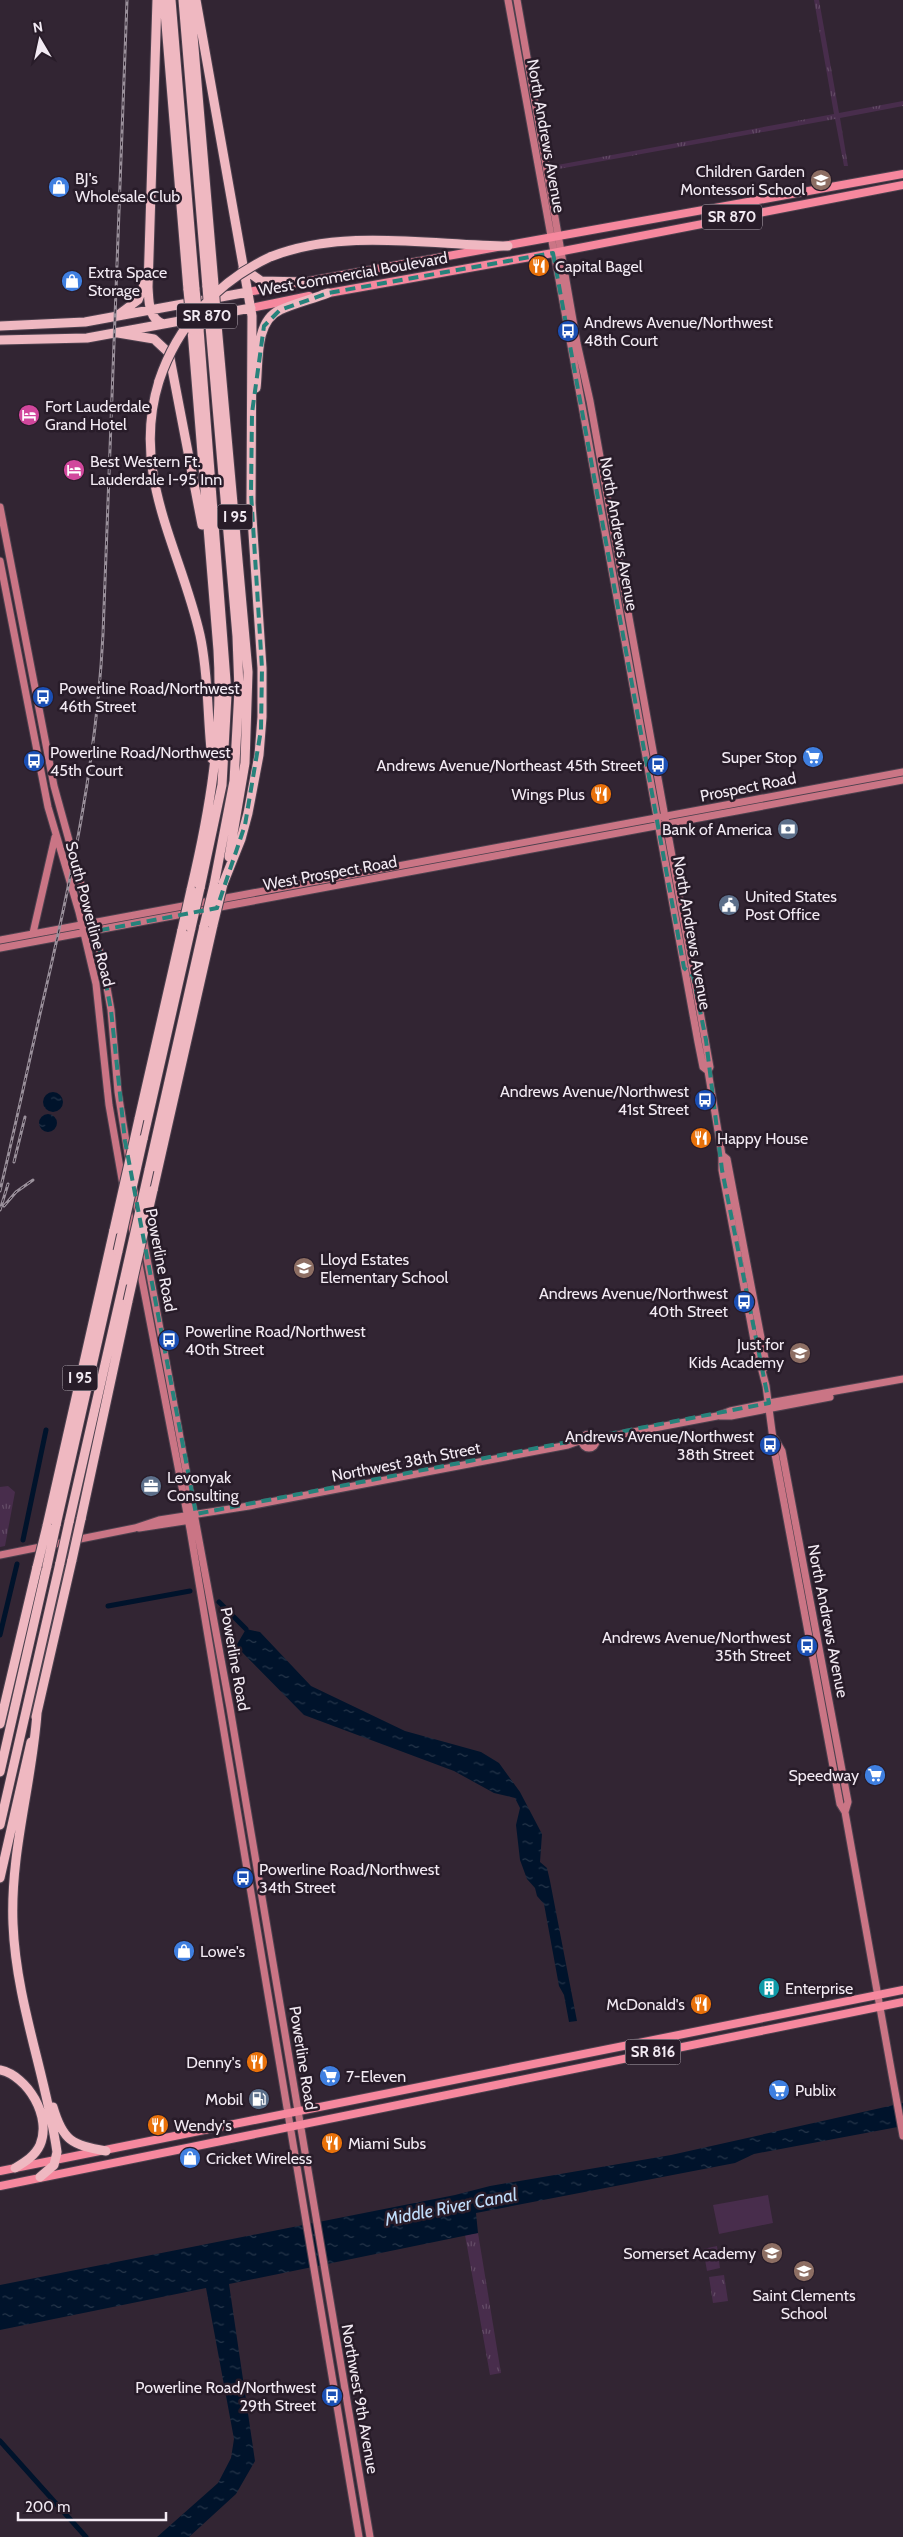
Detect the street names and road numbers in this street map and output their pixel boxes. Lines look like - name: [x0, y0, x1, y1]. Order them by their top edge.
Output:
- street label: North Andrews Avenue: [523, 58, 569, 214]
- road number: SR 870: [702, 204, 762, 230]
- street label: West Commercial Boulevard: [257, 248, 449, 300]
- road number: SR 870: [177, 304, 237, 328]
- street label: North Andrews Avenue: [596, 456, 642, 612]
- road number: I 95: [218, 504, 252, 530]
- street label: Prospect Road: [698, 768, 798, 806]
- street label: South Powerline Road: [62, 839, 118, 989]
- street label: West Prospect Road: [262, 852, 398, 894]
- street label: North Andrews Avenue: [669, 855, 715, 1011]
- street label: Powerline Road: [142, 1207, 180, 1313]
- road number: I 95: [62, 1366, 98, 1390]
- street label: Northwest 38th Street: [330, 1438, 483, 1486]
- street label: North Andrews Avenue: [804, 1543, 852, 1699]
- street label: Powerline Road: [217, 1606, 253, 1712]
- street label: Powerline Road: [285, 2005, 321, 2111]
- road number: SR 816: [626, 2040, 680, 2064]
- street label: Northwest 9th Avenue: [337, 2323, 383, 2475]

